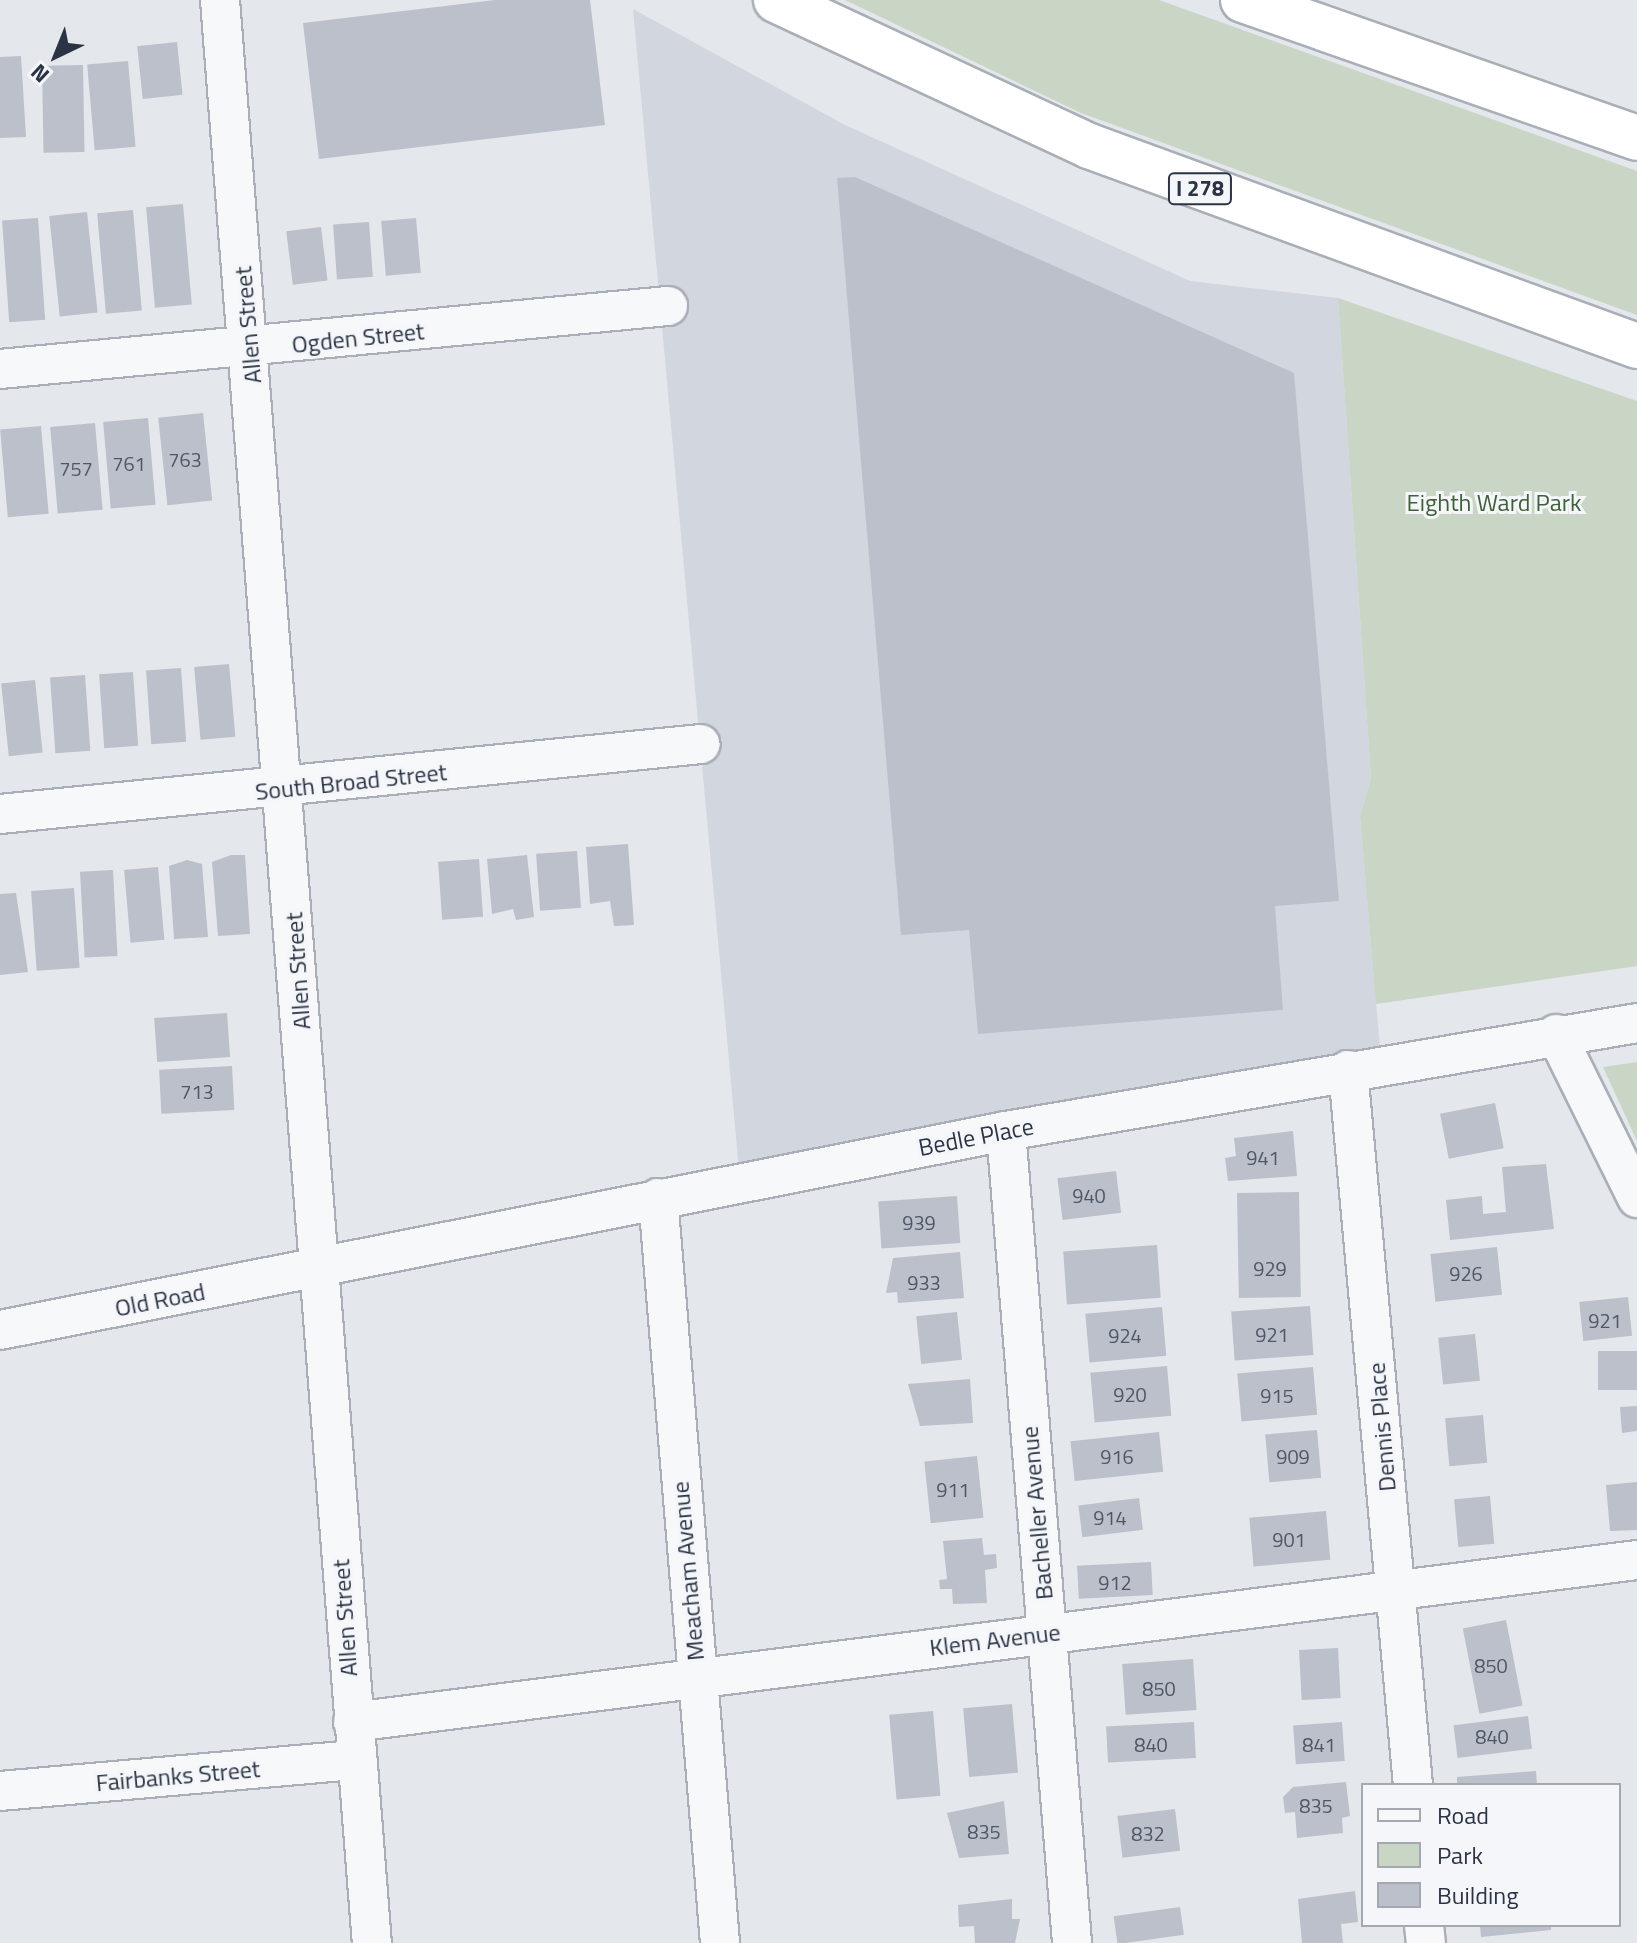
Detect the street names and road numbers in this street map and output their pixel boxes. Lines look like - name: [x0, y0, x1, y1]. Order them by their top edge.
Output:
- road number: I 278: [1166, 171, 1234, 207]
- street label: Allen Street: [229, 265, 267, 385]
- street label: Ogden Street: [290, 317, 426, 359]
- street label: South Broad Street: [254, 758, 448, 806]
- street label: Allen Street: [280, 911, 316, 1031]
- street label: Bedle Place: [916, 1112, 1036, 1162]
- street label: Old Road: [112, 1277, 208, 1323]
- street label: Dennis Place: [1362, 1361, 1402, 1493]
- street label: Bacheller Avenue: [1015, 1425, 1059, 1601]
- street label: Meacham Avenue: [666, 1480, 710, 1662]
- street label: Allen Street: [327, 1558, 363, 1678]
- street label: Klem Avenue: [928, 1618, 1062, 1662]
- street label: Fairbanks Street: [95, 1754, 261, 1798]

